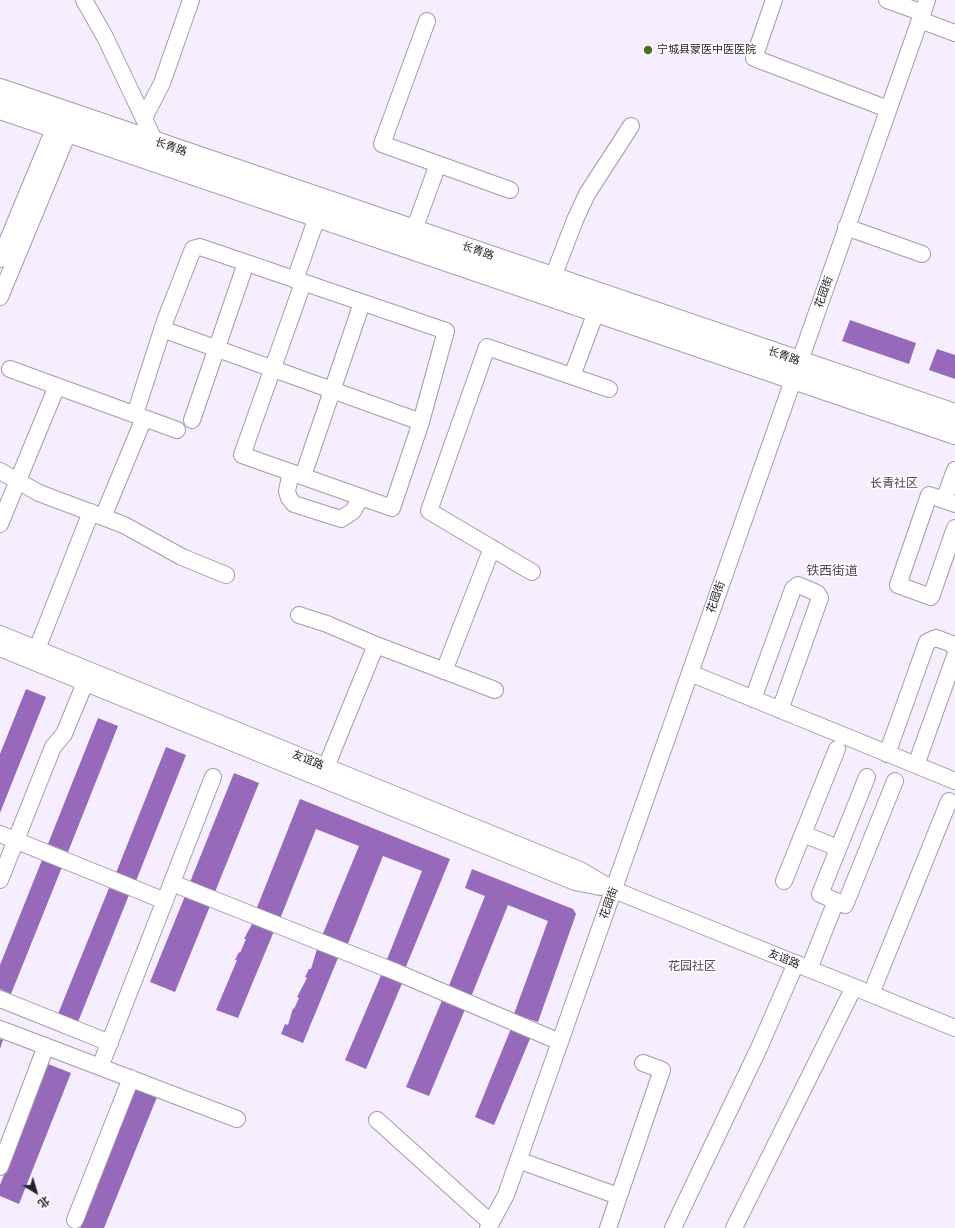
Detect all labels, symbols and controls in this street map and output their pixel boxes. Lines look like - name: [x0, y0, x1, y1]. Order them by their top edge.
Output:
- place label: 宁城县蒙医中医医院: [657, 43, 756, 57]
- marker: 宁城县蒙医中医医院: [642, 44, 654, 56]
- street label: 长青路: [153, 135, 189, 159]
- street label: 长青路: [460, 239, 496, 263]
- street label: 花园街: [812, 274, 836, 310]
- street label: 长青路: [766, 344, 802, 368]
- district label: 长青社区: [870, 476, 918, 490]
- district label: 铁西街道: [806, 563, 858, 579]
- street label: 花园街: [704, 579, 728, 615]
- street label: 友谊路: [290, 748, 326, 772]
- street label: 花园街: [597, 885, 621, 921]
- street label: 友谊路: [766, 947, 802, 971]
- district label: 花园社区: [668, 959, 716, 973]
- north arrow: [16, 1172, 56, 1212]
- text: 北: [35, 1193, 52, 1210]

